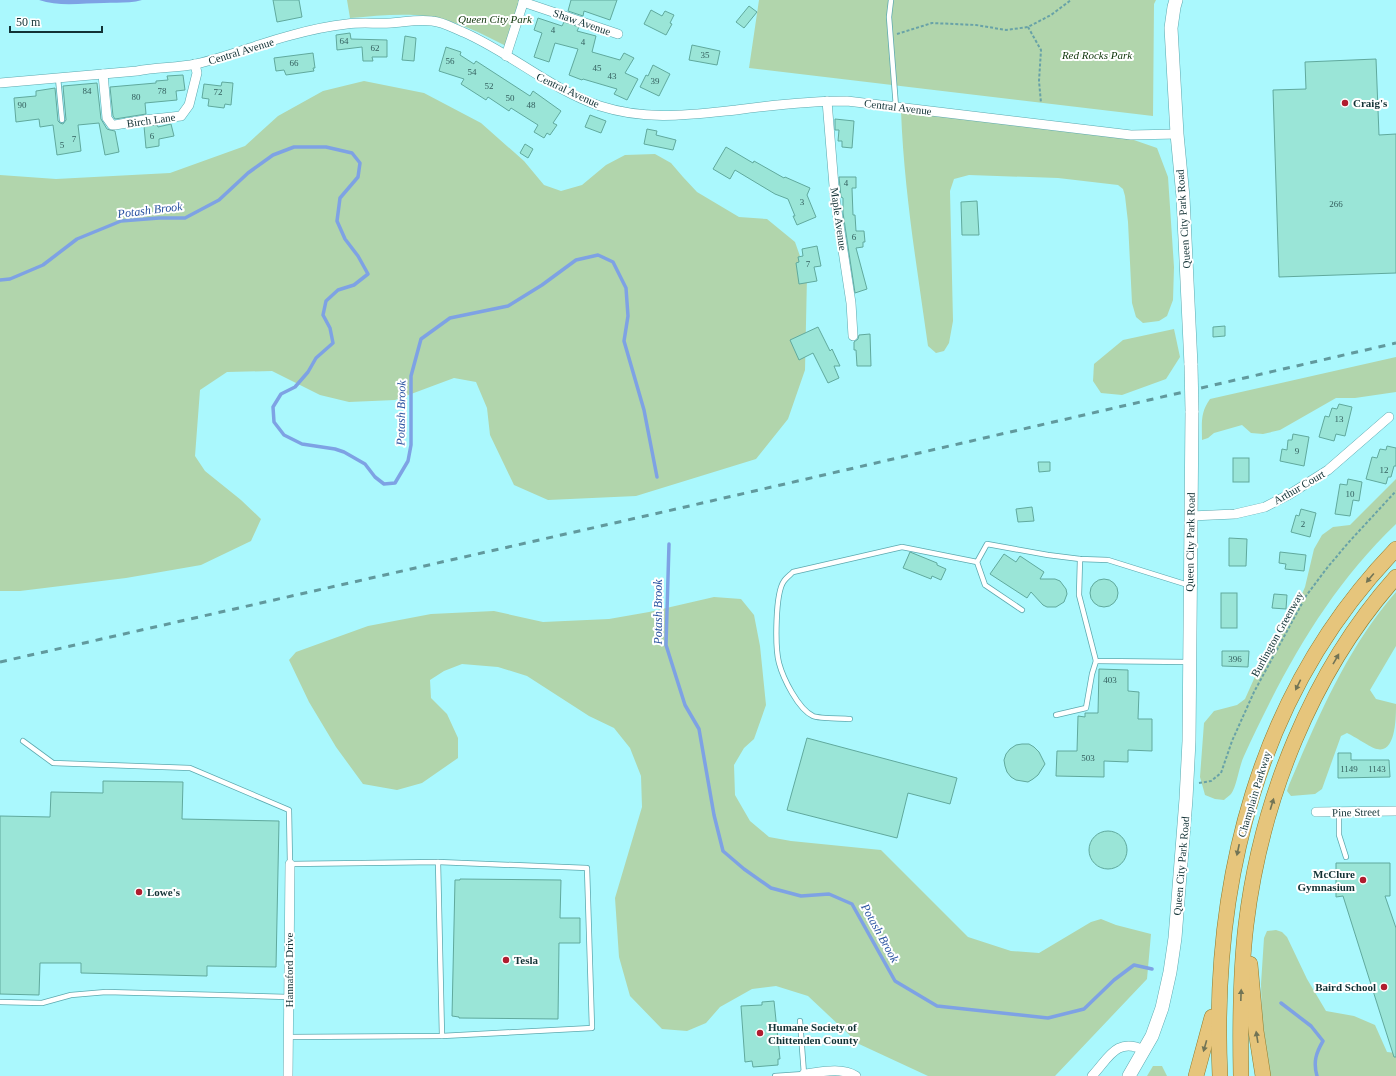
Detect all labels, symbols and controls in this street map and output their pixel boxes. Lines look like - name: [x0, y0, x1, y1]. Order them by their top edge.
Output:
- street label: Shaw Avenue: [552, 7, 612, 37]
- scale bar: [10, 8, 102, 34]
- park label: Queen City Park: [458, 13, 533, 25]
- text: 50 m: [16, 15, 41, 29]
- house number: 4: [551, 25, 556, 35]
- street label: Central Avenue: [207, 35, 275, 67]
- house number: 64: [340, 36, 349, 46]
- house number: 4: [581, 37, 586, 47]
- house number: 62: [371, 43, 380, 53]
- park label: Red Rocks Park: [1061, 49, 1133, 61]
- house number: 35: [701, 50, 710, 60]
- house number: 56: [446, 56, 455, 66]
- house number: 66: [290, 58, 299, 68]
- house number: 45: [593, 63, 602, 73]
- house number: 54: [468, 67, 477, 77]
- street label: Central Avenue: [535, 70, 601, 110]
- house number: 43: [608, 71, 617, 81]
- house number: 39: [651, 76, 660, 86]
- house number: 52: [485, 81, 494, 91]
- house number: 84: [83, 86, 92, 96]
- house number: 78: [158, 86, 167, 96]
- house number: 72: [214, 87, 223, 97]
- house number: 80: [132, 92, 141, 102]
- house number: 50: [506, 93, 515, 103]
- street label: Central Avenue: [864, 97, 933, 117]
- place label: Craig's: [1353, 97, 1388, 109]
- marker: Craig's: [1340, 98, 1350, 108]
- house number: 90: [18, 100, 27, 110]
- house number: 48: [527, 100, 536, 110]
- street label: Birch Lane: [126, 111, 176, 129]
- house number: 6: [150, 131, 155, 141]
- house number: 7: [72, 134, 77, 144]
- house number: 5: [60, 140, 65, 150]
- street label: Queen City Park Road: [1174, 169, 1192, 269]
- house number: 4: [844, 178, 849, 188]
- street label: Maple Avenue: [829, 187, 849, 251]
- house number: 3: [800, 197, 805, 207]
- water label: Potash Brook: [116, 199, 184, 221]
- house number: 266: [1329, 199, 1343, 209]
- house number: 6: [852, 232, 857, 242]
- house number: 7: [806, 259, 811, 269]
- water label: Potash Brook: [393, 380, 409, 447]
- house number: 13: [1335, 414, 1344, 424]
- house number: 9: [1295, 446, 1300, 456]
- house number: 12: [1380, 465, 1389, 475]
- street label: Arthur Court: [1271, 468, 1327, 506]
- house number: 10: [1346, 489, 1355, 499]
- street label: Queen City Park Road: [1183, 492, 1197, 592]
- house number: 2: [1301, 519, 1305, 529]
- one-way arrow: [1365, 572, 1374, 583]
- water label: Potash Brook: [651, 579, 665, 646]
- street label: Burlington Greenway: [1249, 589, 1306, 679]
- one-way arrow: [1332, 653, 1339, 665]
- house number: 396: [1228, 654, 1242, 664]
- house number: 403: [1103, 675, 1117, 685]
- one-way arrow: [1294, 680, 1301, 691]
- street label: Champlain Parkway: [1235, 749, 1273, 839]
- house number: 503: [1081, 753, 1095, 763]
- house number: 1149: [1340, 764, 1358, 774]
- house number: 1143: [1368, 764, 1386, 774]
- one-way arrow: [1269, 798, 1275, 810]
- street label: Pine Street: [1332, 806, 1380, 818]
- street label: Queen City Park Road: [1171, 816, 1191, 916]
- one-way arrow: [1234, 844, 1240, 856]
- place label: McClure Gymnasium: [1298, 868, 1355, 893]
- marker: McClure Gymnasium: [1358, 875, 1368, 885]
- place label: Lowe's: [147, 886, 181, 898]
- marker: Lowe's: [134, 887, 144, 897]
- water label: Potash Brook: [858, 900, 902, 966]
- street label: Hannaford Drive: [283, 932, 295, 1007]
- place label: Tesla: [514, 954, 539, 966]
- marker: Tesla: [501, 955, 511, 965]
- place label: Baird School: [1315, 981, 1376, 993]
- marker: Baird School: [1379, 982, 1389, 992]
- one-way arrow: [1237, 989, 1244, 1001]
- place label: Humane Society of Chittenden County: [768, 1021, 859, 1046]
- marker: Humane Society of Chittenden County: [755, 1028, 765, 1038]
- one-way arrow: [1254, 1031, 1260, 1044]
- one-way arrow: [1202, 1040, 1208, 1052]

